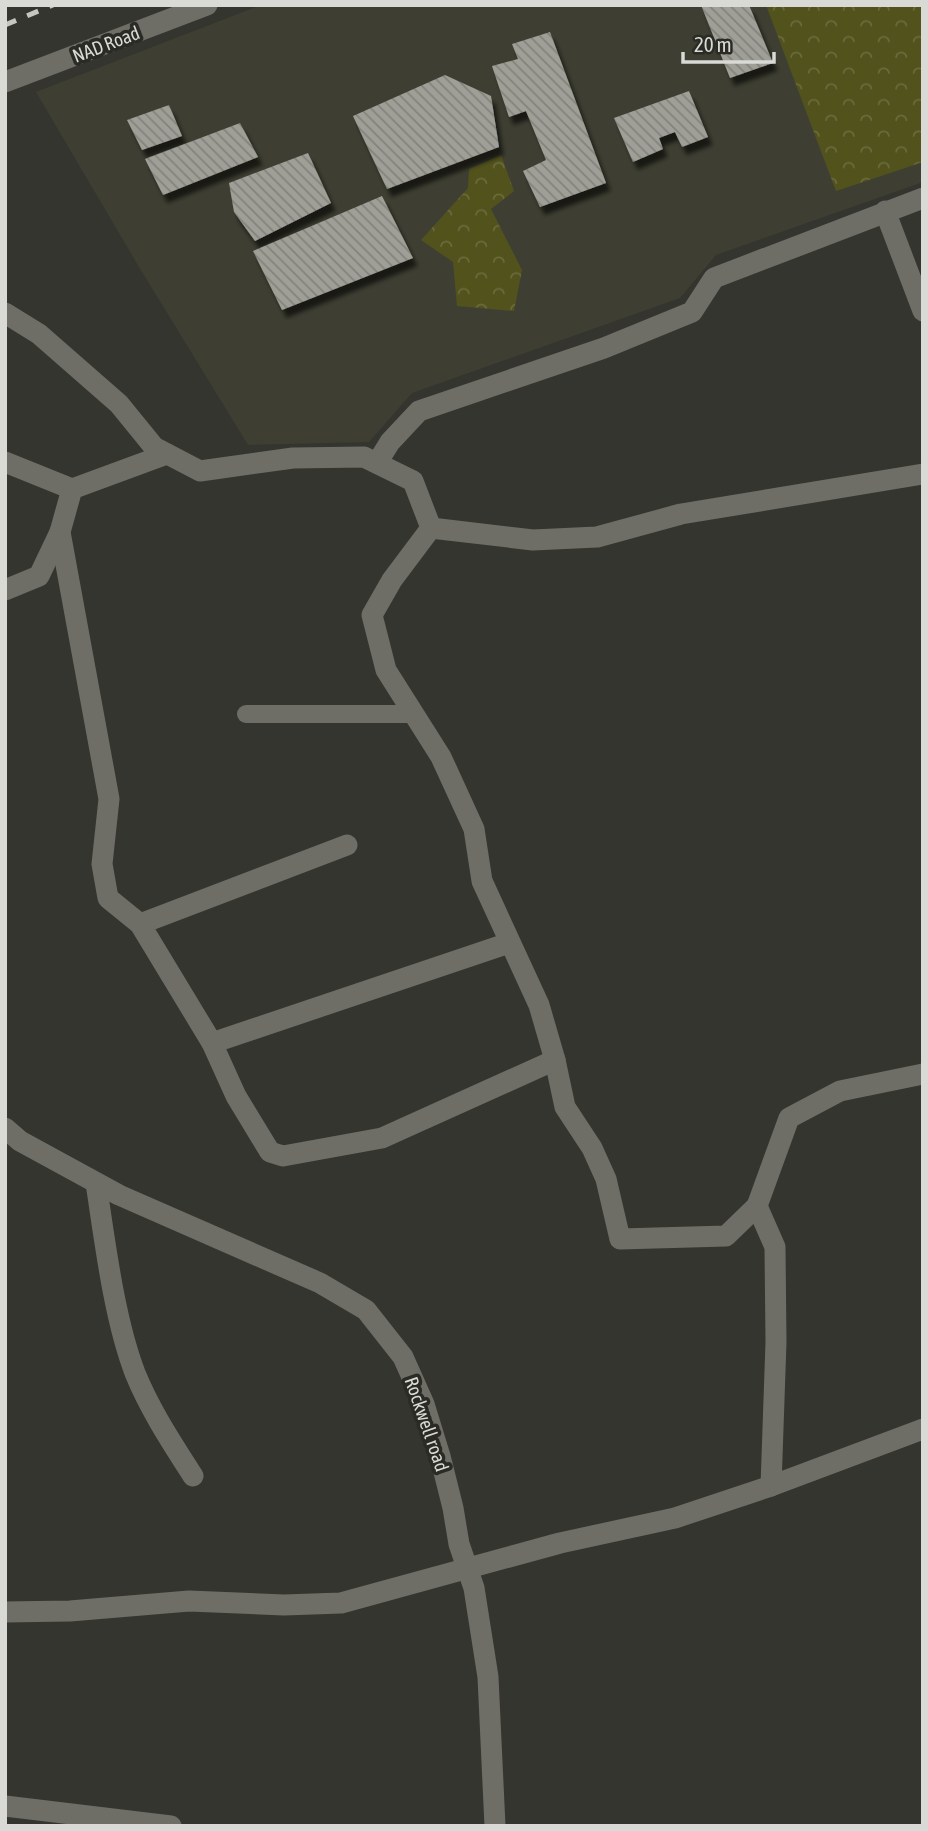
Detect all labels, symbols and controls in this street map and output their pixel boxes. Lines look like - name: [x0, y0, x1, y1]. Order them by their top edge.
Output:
- street label: NAD Road: [69, 21, 143, 67]
- scale bar: [683, 21, 774, 65]
- text: 20 m: [694, 32, 732, 56]
- street label: Rockwell road: [401, 1374, 453, 1474]

